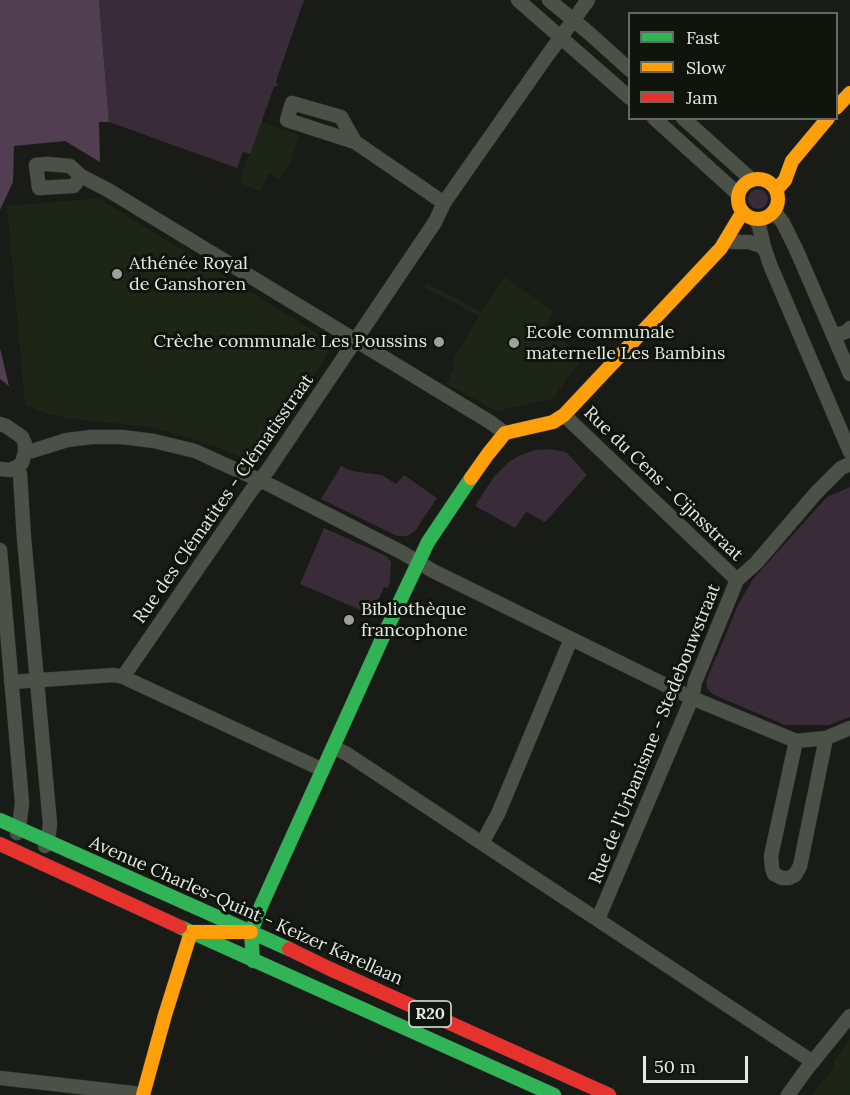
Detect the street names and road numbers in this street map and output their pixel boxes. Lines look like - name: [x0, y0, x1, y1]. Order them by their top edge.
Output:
- street label: Rue des Clématites - Clématisstraat: [129, 370, 319, 628]
- street label: Rue du Cens - Cijnsstraat: [579, 402, 747, 566]
- street label: Rue de l'Urbanisme - Stedebouwstraat: [585, 581, 725, 887]
- street label: Avenue Charles-Quint - Keizer Karellaan: [86, 832, 406, 990]
- road number: R20: [409, 1001, 451, 1027]

